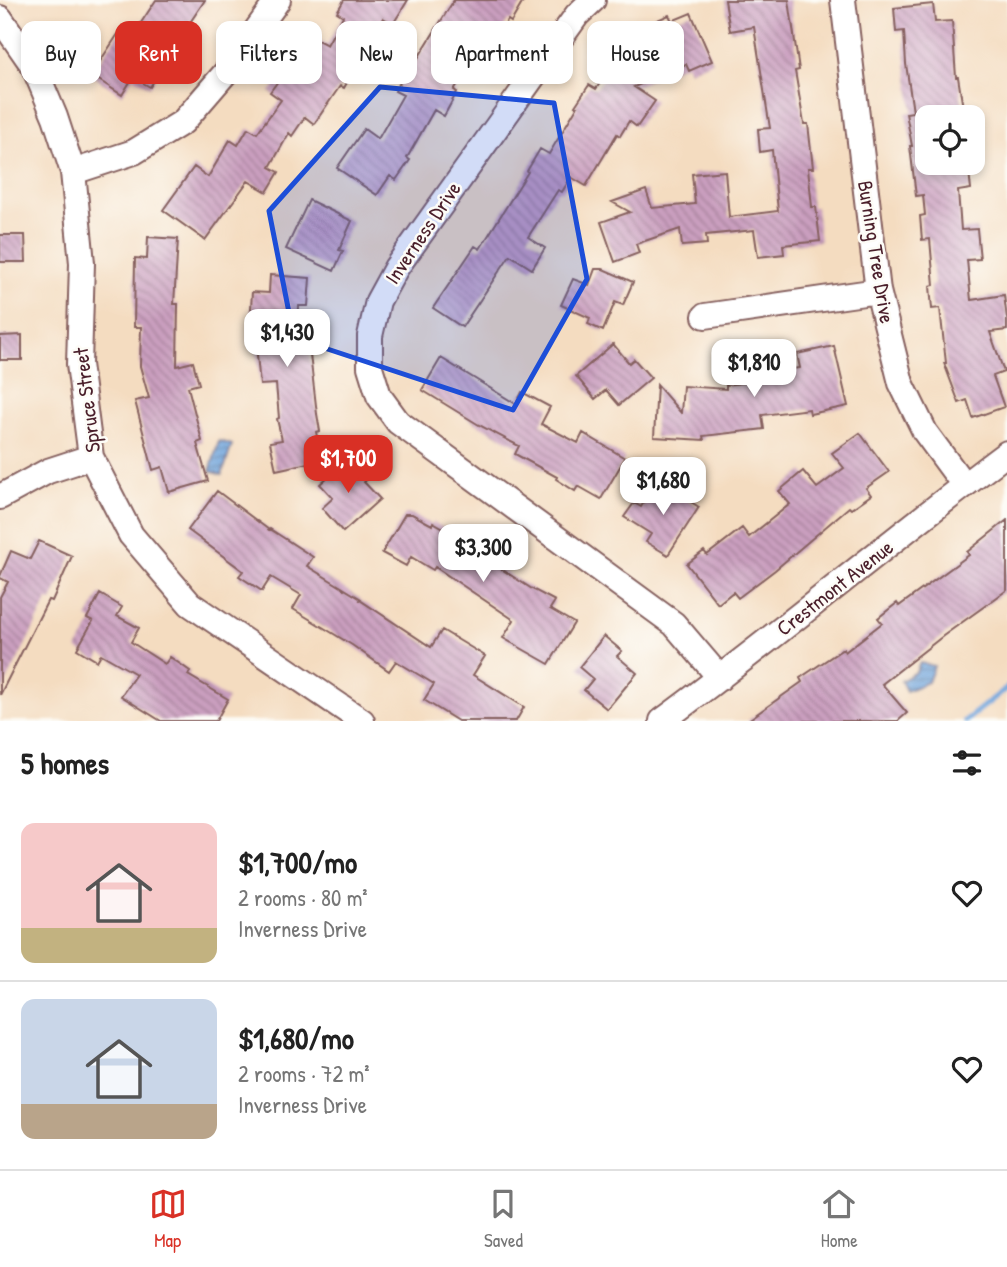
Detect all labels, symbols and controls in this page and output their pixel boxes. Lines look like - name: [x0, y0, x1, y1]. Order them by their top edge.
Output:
- chip: Buy: [21, 21, 101, 84]
- chip: Rent: [115, 21, 202, 84]
- chip: Filters: [216, 21, 322, 84]
- chip: New: [336, 21, 417, 84]
- chip: Apartment: [431, 21, 573, 84]
- chip: House: [587, 21, 684, 84]
- map controls: [915, 105, 985, 175]
- button: locate: [915, 105, 985, 175]
- street label: Inverness Drive: [378, 176, 468, 290]
- street label: Burning Tree Drive: [851, 179, 902, 325]
- pin: $1,430: [230, 310, 344, 369]
- text: $1,430: [260, 316, 314, 347]
- pin: $1,810: [697, 340, 811, 399]
- street label: Spruce Street: [66, 345, 107, 454]
- text: $1,810: [727, 346, 781, 377]
- pin: $1,700: [291, 435, 405, 495]
- text: $1,700: [320, 442, 376, 473]
- pin: $1,680: [606, 458, 720, 517]
- text: $1,680: [636, 464, 690, 495]
- pin: $3,300: [426, 524, 540, 584]
- text: $3,300: [454, 531, 512, 562]
- street label: Crestmont Avenue: [770, 533, 899, 642]
- text: 5 homes: [21, 743, 109, 783]
- icon: filters: [948, 744, 986, 782]
- text: $1,700/mo: [238, 842, 357, 882]
- icon: home: [77, 851, 161, 935]
- icon: heart: [948, 874, 986, 912]
- text: 2 rooms · 80 m²: [238, 882, 368, 913]
- text: Inverness Drive: [238, 913, 367, 944]
- text: $1,680/mo: [238, 1018, 354, 1058]
- icon: home: [77, 1027, 161, 1111]
- icon: heart: [948, 1050, 986, 1088]
- text: 2 rooms · 72 m²: [238, 1058, 370, 1089]
- text: Inverness Drive: [238, 1089, 367, 1120]
- tab: Map: [149, 1185, 187, 1253]
- tab: Saved: [484, 1185, 523, 1253]
- tab: Home: [820, 1185, 858, 1253]

